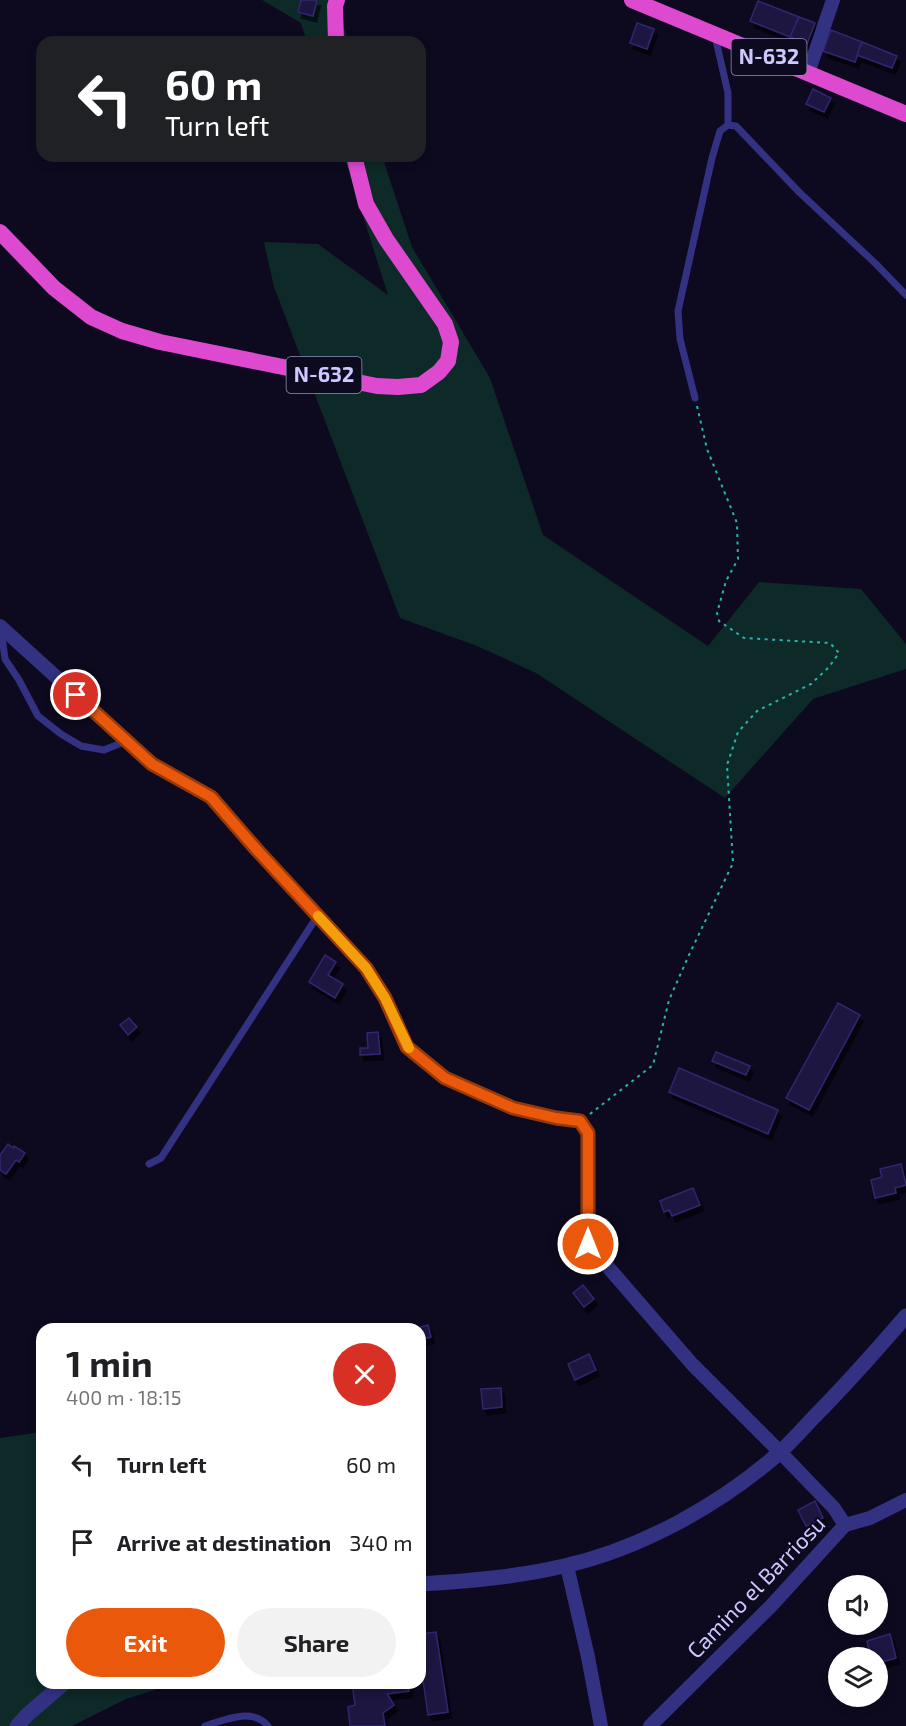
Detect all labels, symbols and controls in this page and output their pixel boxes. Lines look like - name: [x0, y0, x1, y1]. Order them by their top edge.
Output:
- road number: N-632: [732, 39, 806, 75]
- text: 60 m: [165, 58, 262, 108]
- icon: left: [66, 60, 144, 138]
- text: Turn left: [165, 109, 269, 141]
- road number: N-632: [286, 357, 362, 393]
- pin: [50, 669, 101, 720]
- icon: arrive: [59, 678, 92, 711]
- position arrow: [556, 1212, 620, 1276]
- text: 1 min: [66, 1341, 153, 1384]
- button: close: [333, 1343, 396, 1406]
- text: 400 m · 18:15: [66, 1385, 182, 1409]
- icon: left: [66, 1448, 99, 1481]
- text: Turn left: [117, 1451, 206, 1477]
- text: 60 m: [346, 1451, 396, 1477]
- street label: Camino el Barriosu: [681, 1510, 830, 1663]
- icon: arrive: [66, 1526, 99, 1559]
- text: Arrive at destination: [117, 1529, 331, 1555]
- text: 340 m: [349, 1529, 413, 1555]
- map controls: [828, 1575, 888, 1707]
- button: sound: [828, 1575, 888, 1635]
- button: Exit: [66, 1608, 225, 1677]
- button: Share: [237, 1608, 396, 1677]
- button: layers: [828, 1647, 888, 1707]

